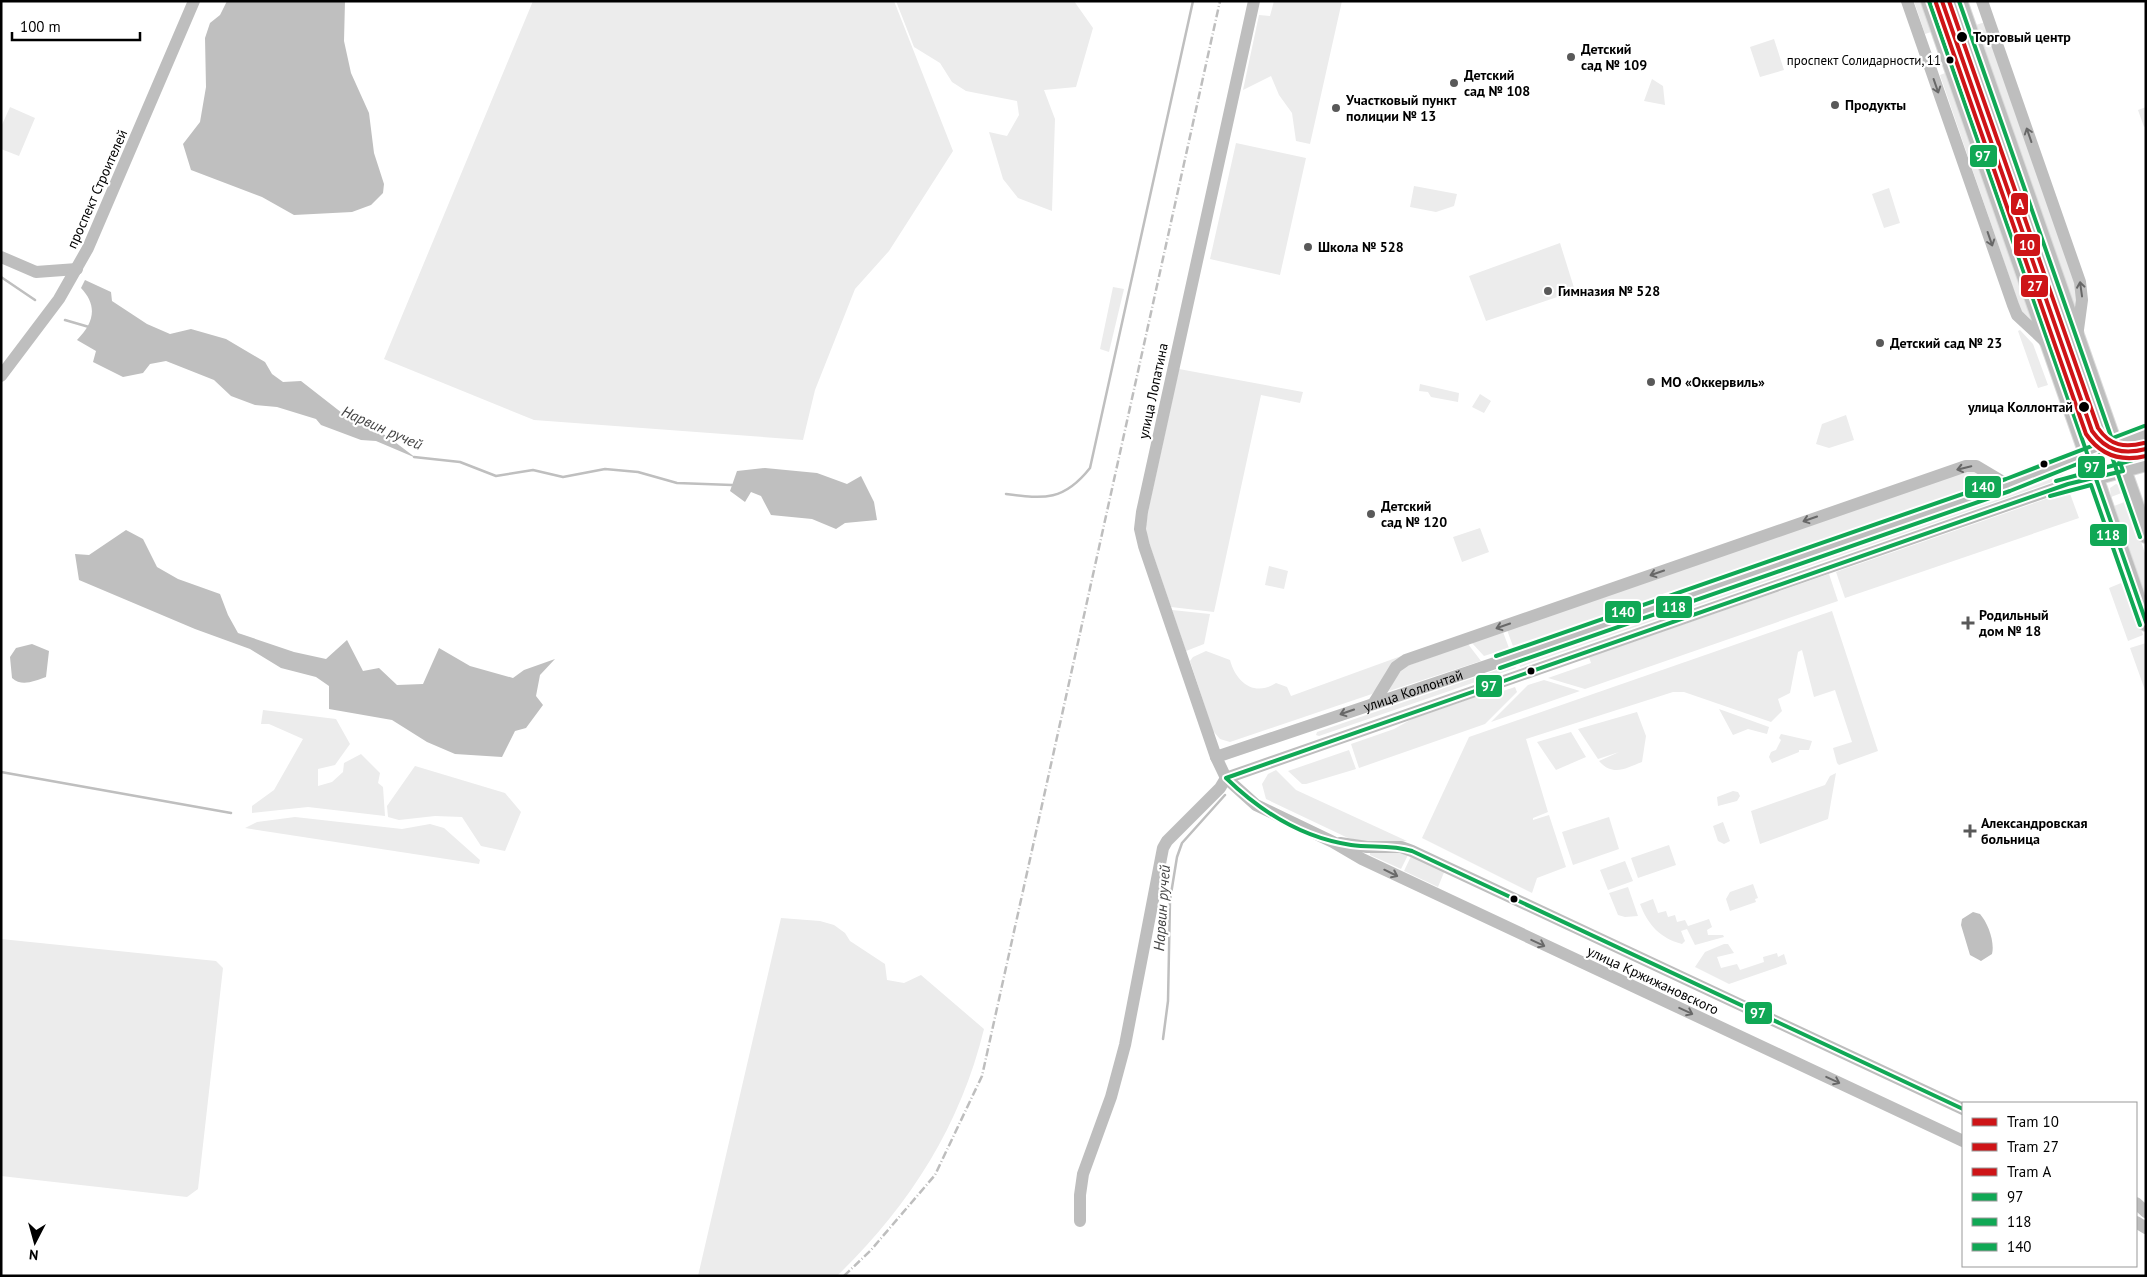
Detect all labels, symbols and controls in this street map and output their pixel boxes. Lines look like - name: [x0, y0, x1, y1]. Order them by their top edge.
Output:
- scale bar: [12, 10, 140, 42]
- text: 100 m: [20, 17, 61, 36]
- place label: Торговый центр: [1973, 28, 2071, 46]
- marker: Торговый центр: [1955, 30, 1969, 44]
- place label: Детский сад № 109: [1581, 40, 1647, 74]
- marker: Детский сад № 109: [1565, 51, 1577, 63]
- place label: проспект Солидарности, 11: [1787, 52, 1941, 69]
- marker: проспект Солидарности, 11: [1945, 55, 1955, 65]
- place label: Детский сад № 108: [1464, 66, 1530, 100]
- marker: Детский сад № 108: [1448, 77, 1460, 89]
- one-way arrow: [1932, 78, 1942, 94]
- place label: Участковый пункт полиции № 13: [1345, 91, 1456, 125]
- place label: Продукты: [1845, 96, 1906, 114]
- marker: Продукты: [1829, 99, 1841, 111]
- marker: Участковый пункт полиции № 13: [1330, 102, 1342, 114]
- street label: проспект Строителей: [63, 127, 131, 251]
- one-way arrow: [2024, 128, 2033, 144]
- line badge: 97: [1969, 144, 1998, 168]
- text: 97: [1975, 147, 1991, 165]
- line badge: А: [2010, 192, 2029, 216]
- text: А: [2016, 195, 2025, 213]
- one-way arrow: [1986, 231, 1995, 247]
- line badge: 10: [2013, 233, 2041, 257]
- text: 10: [2019, 236, 2035, 254]
- place label: Школа № 528: [1318, 238, 1404, 256]
- marker: Школа № 528: [1302, 241, 1314, 253]
- line badge: 27: [2020, 274, 2049, 298]
- text: 27: [2027, 277, 2043, 295]
- one-way arrow: [2076, 281, 2086, 297]
- place label: Гимназия № 528: [1558, 282, 1660, 300]
- marker: Гимназия № 528: [1542, 285, 1554, 297]
- place label: Детский сад № 23: [1890, 334, 2002, 352]
- marker: Детский сад № 23: [1874, 337, 1886, 349]
- street label: улица Лопатина: [1134, 341, 1172, 441]
- place label: МО «Оккервиль»: [1661, 373, 1765, 391]
- marker: МО «Оккервиль»: [1645, 376, 1657, 388]
- place label: улица Коллонтай: [1967, 398, 2073, 416]
- marker: улица Коллонтай: [2077, 400, 2091, 414]
- water label: Нарвин ручей: [339, 401, 426, 454]
- line badge: 97: [2077, 455, 2106, 479]
- text: 97: [2084, 458, 2100, 476]
- unlabelled marker: [2039, 459, 2049, 469]
- one-way arrow: [1956, 463, 1972, 473]
- line badge: 140: [1964, 475, 2002, 499]
- text: 140: [1971, 478, 1995, 496]
- place label: Детский сад № 120: [1381, 497, 1447, 531]
- marker: Детский сад № 120: [1365, 508, 1377, 520]
- one-way arrow: [1803, 515, 1819, 525]
- line badge: 118: [2089, 523, 2128, 547]
- text: 118: [2096, 526, 2120, 544]
- one-way arrow: [1649, 569, 1665, 578]
- line badge: 118: [1655, 595, 1693, 619]
- text: 118: [1662, 598, 1686, 616]
- line badge: 140: [1604, 600, 1642, 624]
- text: 140: [1611, 603, 1635, 621]
- place label: Родильный дом № 18: [1978, 606, 2049, 640]
- marker: Родильный дом № 18: [1961, 616, 1975, 630]
- one-way arrow: [1496, 622, 1511, 631]
- street label: улица Коллонтай: [1361, 665, 1465, 716]
- unlabelled marker: [1526, 666, 1536, 676]
- line badge: 97: [1475, 674, 1503, 698]
- text: 97: [1481, 677, 1497, 695]
- one-way arrow: [1339, 708, 1355, 717]
- place label: Александровская больница: [1981, 814, 2088, 848]
- marker: Александровская больница: [1963, 824, 1977, 838]
- water label: Нарвин ручей: [1149, 864, 1174, 952]
- one-way arrow: [1383, 869, 1398, 879]
- unlabelled marker: [1509, 894, 1519, 904]
- one-way arrow: [1530, 938, 1545, 948]
- street label: улица Кржижановского: [1584, 942, 1722, 1018]
- line badge: 97: [1744, 1001, 1773, 1025]
- text: 97: [1750, 1004, 1766, 1022]
- one-way arrow: [1678, 1007, 1693, 1017]
- one-way arrow: [1825, 1076, 1840, 1086]
- legend: [1962, 1102, 2137, 1267]
- text: Tram 10: [2007, 1112, 2059, 1131]
- text: Tram 27: [2007, 1137, 2059, 1156]
- text: Tram А: [2007, 1162, 2051, 1181]
- text: 97: [2007, 1187, 2023, 1206]
- text: 118: [2007, 1212, 2032, 1231]
- north arrow: [10, 1217, 60, 1267]
- text: 140: [2007, 1237, 2032, 1256]
- text: N: [28, 1245, 39, 1264]

